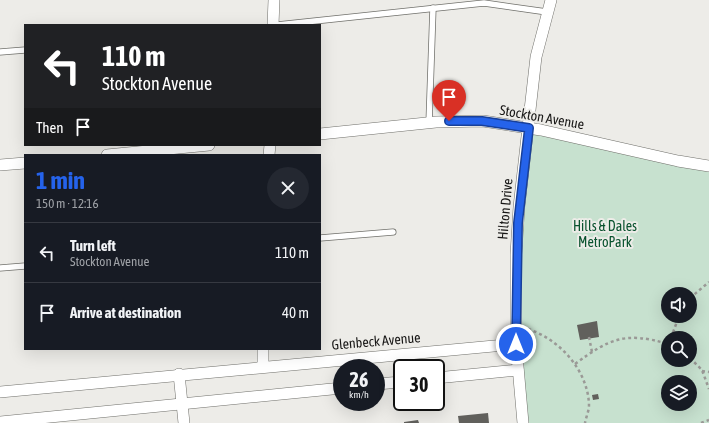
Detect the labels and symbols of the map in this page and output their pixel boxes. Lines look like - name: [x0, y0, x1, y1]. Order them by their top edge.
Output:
- pin: [432, 80, 466, 121]
- street label: Stockton Avenue: [498, 102, 586, 132]
- street label: Hilton Drive: [494, 178, 516, 240]
- park label: Hills & Dales MetroPark: [573, 218, 637, 250]
- position arrow: [495, 323, 537, 365]
- street label: Glenbeck Avenue: [331, 329, 421, 353]
- speed limit sign: 30: [393, 359, 445, 411]

